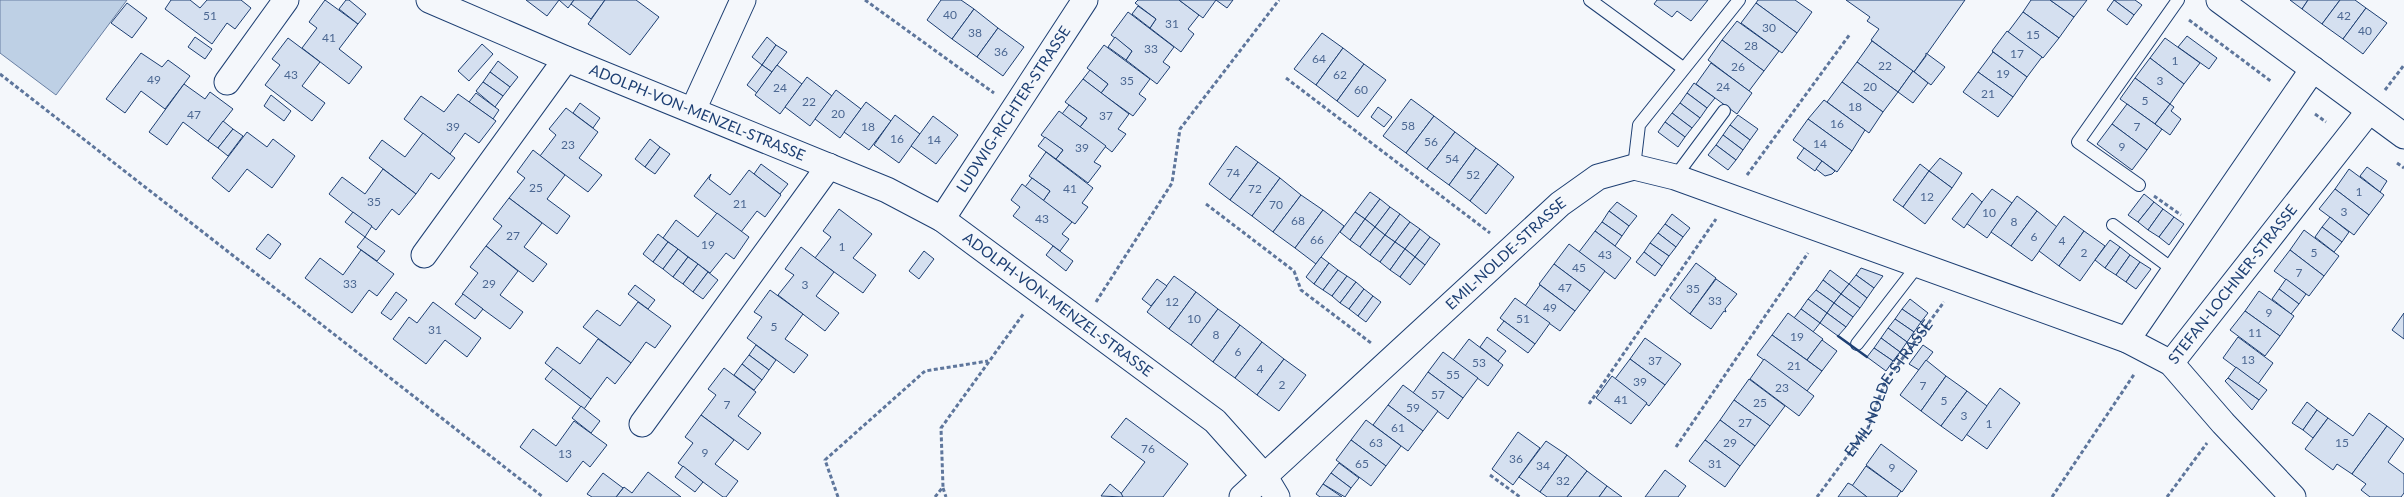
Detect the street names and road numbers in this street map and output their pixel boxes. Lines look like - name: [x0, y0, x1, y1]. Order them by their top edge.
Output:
- street label: LUDWIG-RICHTER-STRASSE: [952, 22, 1074, 195]
- street label: ADOLPH-VON-MENZEL-STRASSE: [587, 60, 808, 164]
- street label: EMIL-NOLDE-STRASSE: [1441, 193, 1569, 313]
- street label: STEFAN-LOCHNER-STRASSE: [2164, 200, 2300, 367]
- street label: ADOLPH-VON-MENZEL-STRASSE: [960, 228, 1157, 380]
- street label: EMIL-NOLDE-STRASSE: [1840, 316, 1936, 460]

